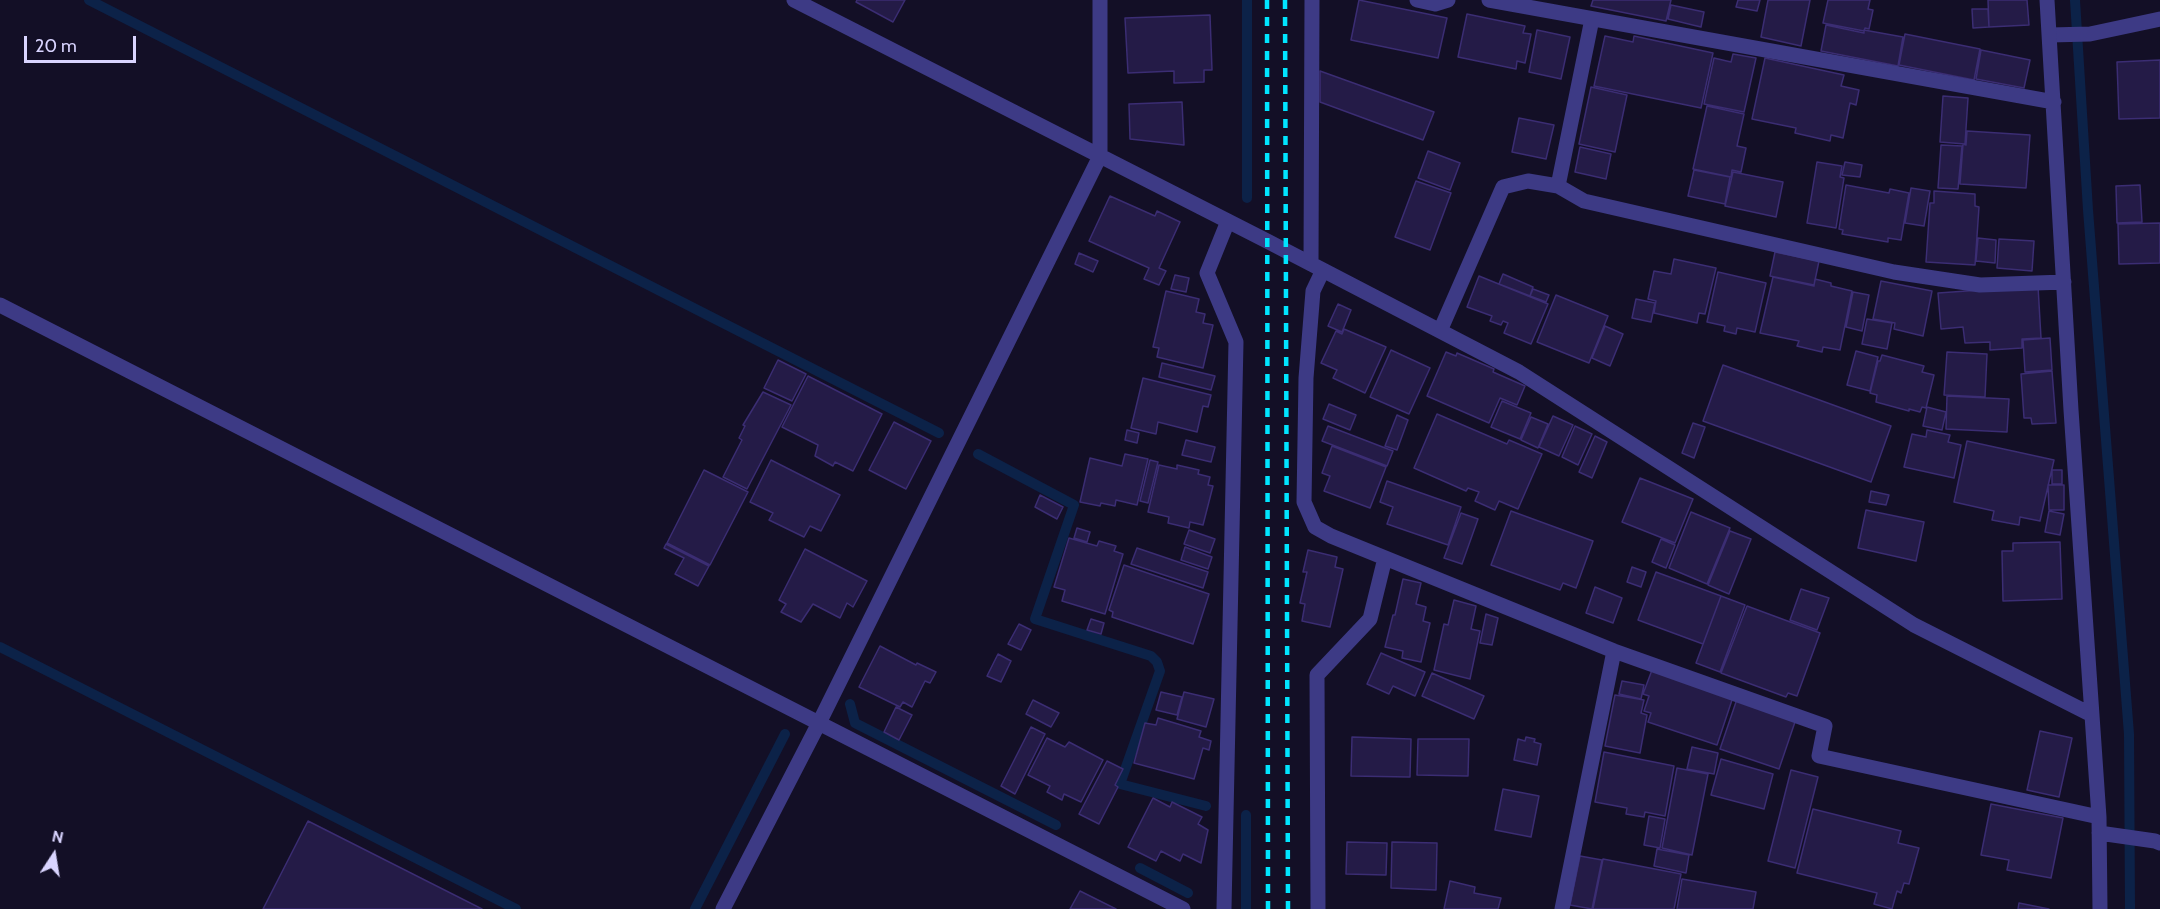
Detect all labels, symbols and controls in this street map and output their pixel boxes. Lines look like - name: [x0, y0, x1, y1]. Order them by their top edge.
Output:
- scale bar: [27, 24, 140, 62]
- text: 20 m: [35, 35, 77, 57]
- north arrow: [24, 825, 84, 885]
- text: N: [50, 826, 65, 847]

